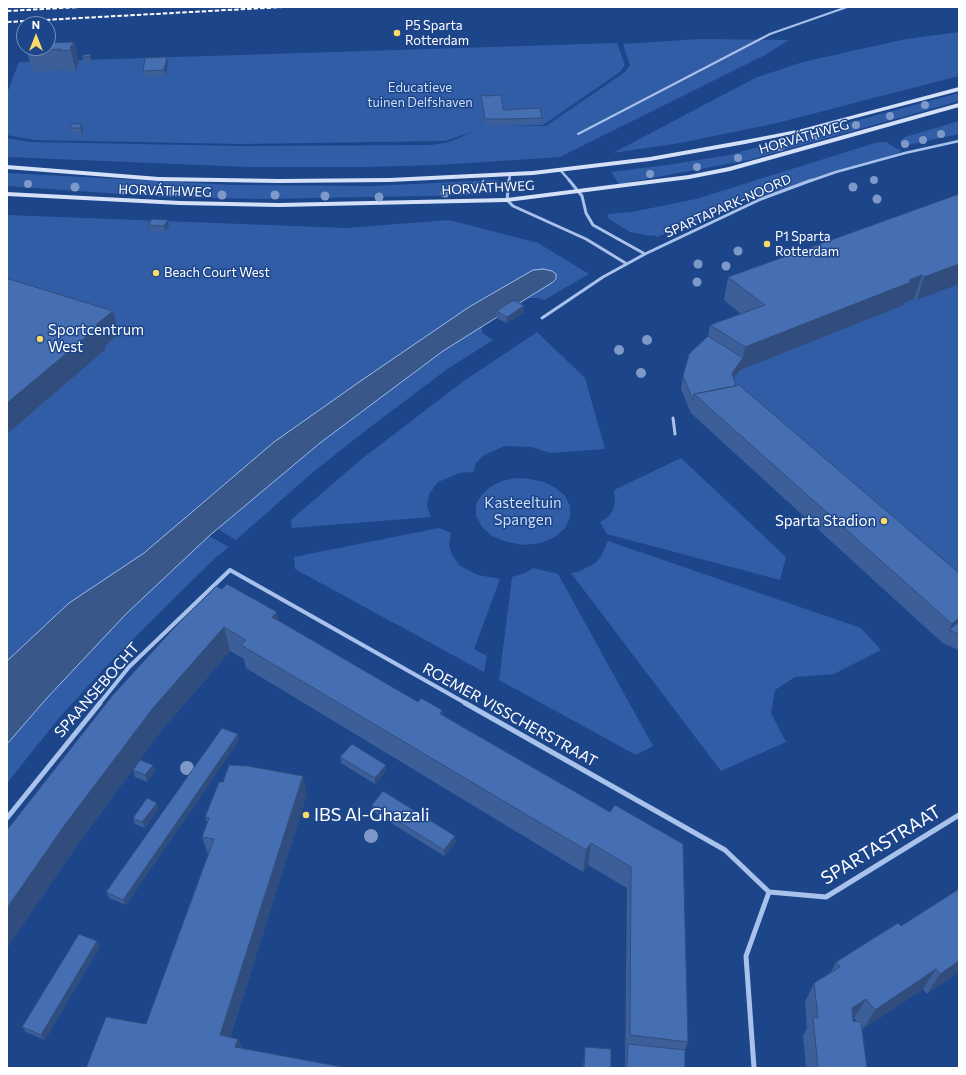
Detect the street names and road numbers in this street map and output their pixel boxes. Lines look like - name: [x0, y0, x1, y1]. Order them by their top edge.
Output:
- street label: HORVÁTHWEG: [757, 117, 851, 157]
- street label: SPARTAPARK-NOORD: [662, 171, 794, 241]
- street label: HORVÁTHWEG: [441, 178, 535, 198]
- street label: HORVÁTHWEG: [118, 182, 212, 200]
- street label: SPAANSEBOCHT: [51, 639, 143, 741]
- street label: ROEMER VISSCHERSTRAAT: [419, 659, 601, 771]
- street label: SPARTASTRAAT: [817, 801, 945, 889]

